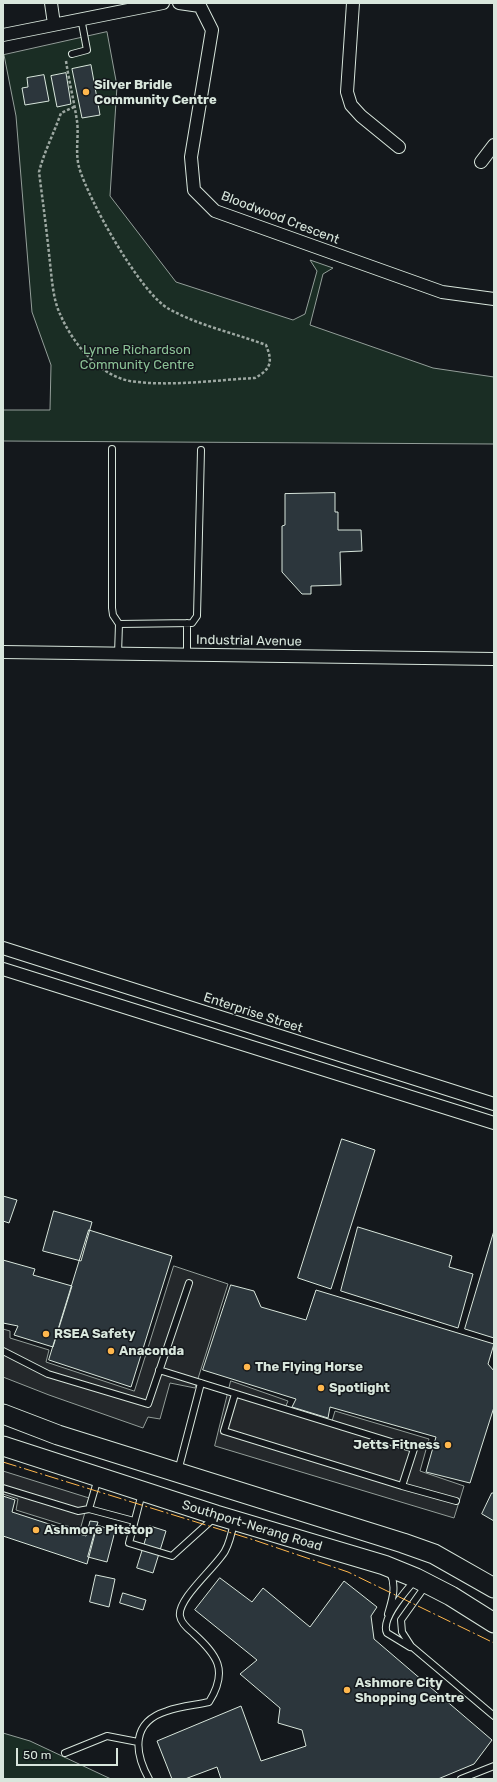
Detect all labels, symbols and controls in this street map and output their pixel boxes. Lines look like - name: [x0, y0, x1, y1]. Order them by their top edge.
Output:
- place label: Silver Bridle Community Centre: [94, 77, 217, 108]
- marker: Silver Bridle Community Centre: [81, 87, 91, 97]
- street label: Bloodwood Crescent: [219, 188, 341, 248]
- park label: Lynne Richardson Community Centre: [80, 342, 194, 373]
- street label: Industrial Avenue: [196, 632, 302, 650]
- street label: Enterprise Street: [201, 990, 305, 1036]
- place label: RSEA Safety: [54, 1326, 135, 1342]
- marker: RSEA Safety: [41, 1329, 51, 1339]
- place label: Anaconda: [119, 1343, 184, 1359]
- marker: Anaconda: [106, 1346, 116, 1356]
- place label: The Flying Horse: [255, 1359, 363, 1375]
- marker: The Flying Horse: [242, 1362, 252, 1372]
- place label: Spotlight: [329, 1380, 390, 1396]
- marker: Spotlight: [316, 1383, 326, 1393]
- place label: Jetts Fitness: [353, 1437, 440, 1453]
- marker: Jetts Fitness: [443, 1440, 453, 1450]
- street label: Southport-Nerang Road: [180, 1497, 324, 1555]
- place label: Ashmore Pitstop: [44, 1522, 153, 1538]
- marker: Ashmore Pitstop: [31, 1525, 41, 1535]
- place label: Ashmore City Shopping Centre: [355, 1675, 464, 1706]
- marker: Ashmore City Shopping Centre: [342, 1685, 352, 1695]
- scale bar: [18, 1740, 120, 1766]
- text: 50 m: [23, 1748, 51, 1762]

